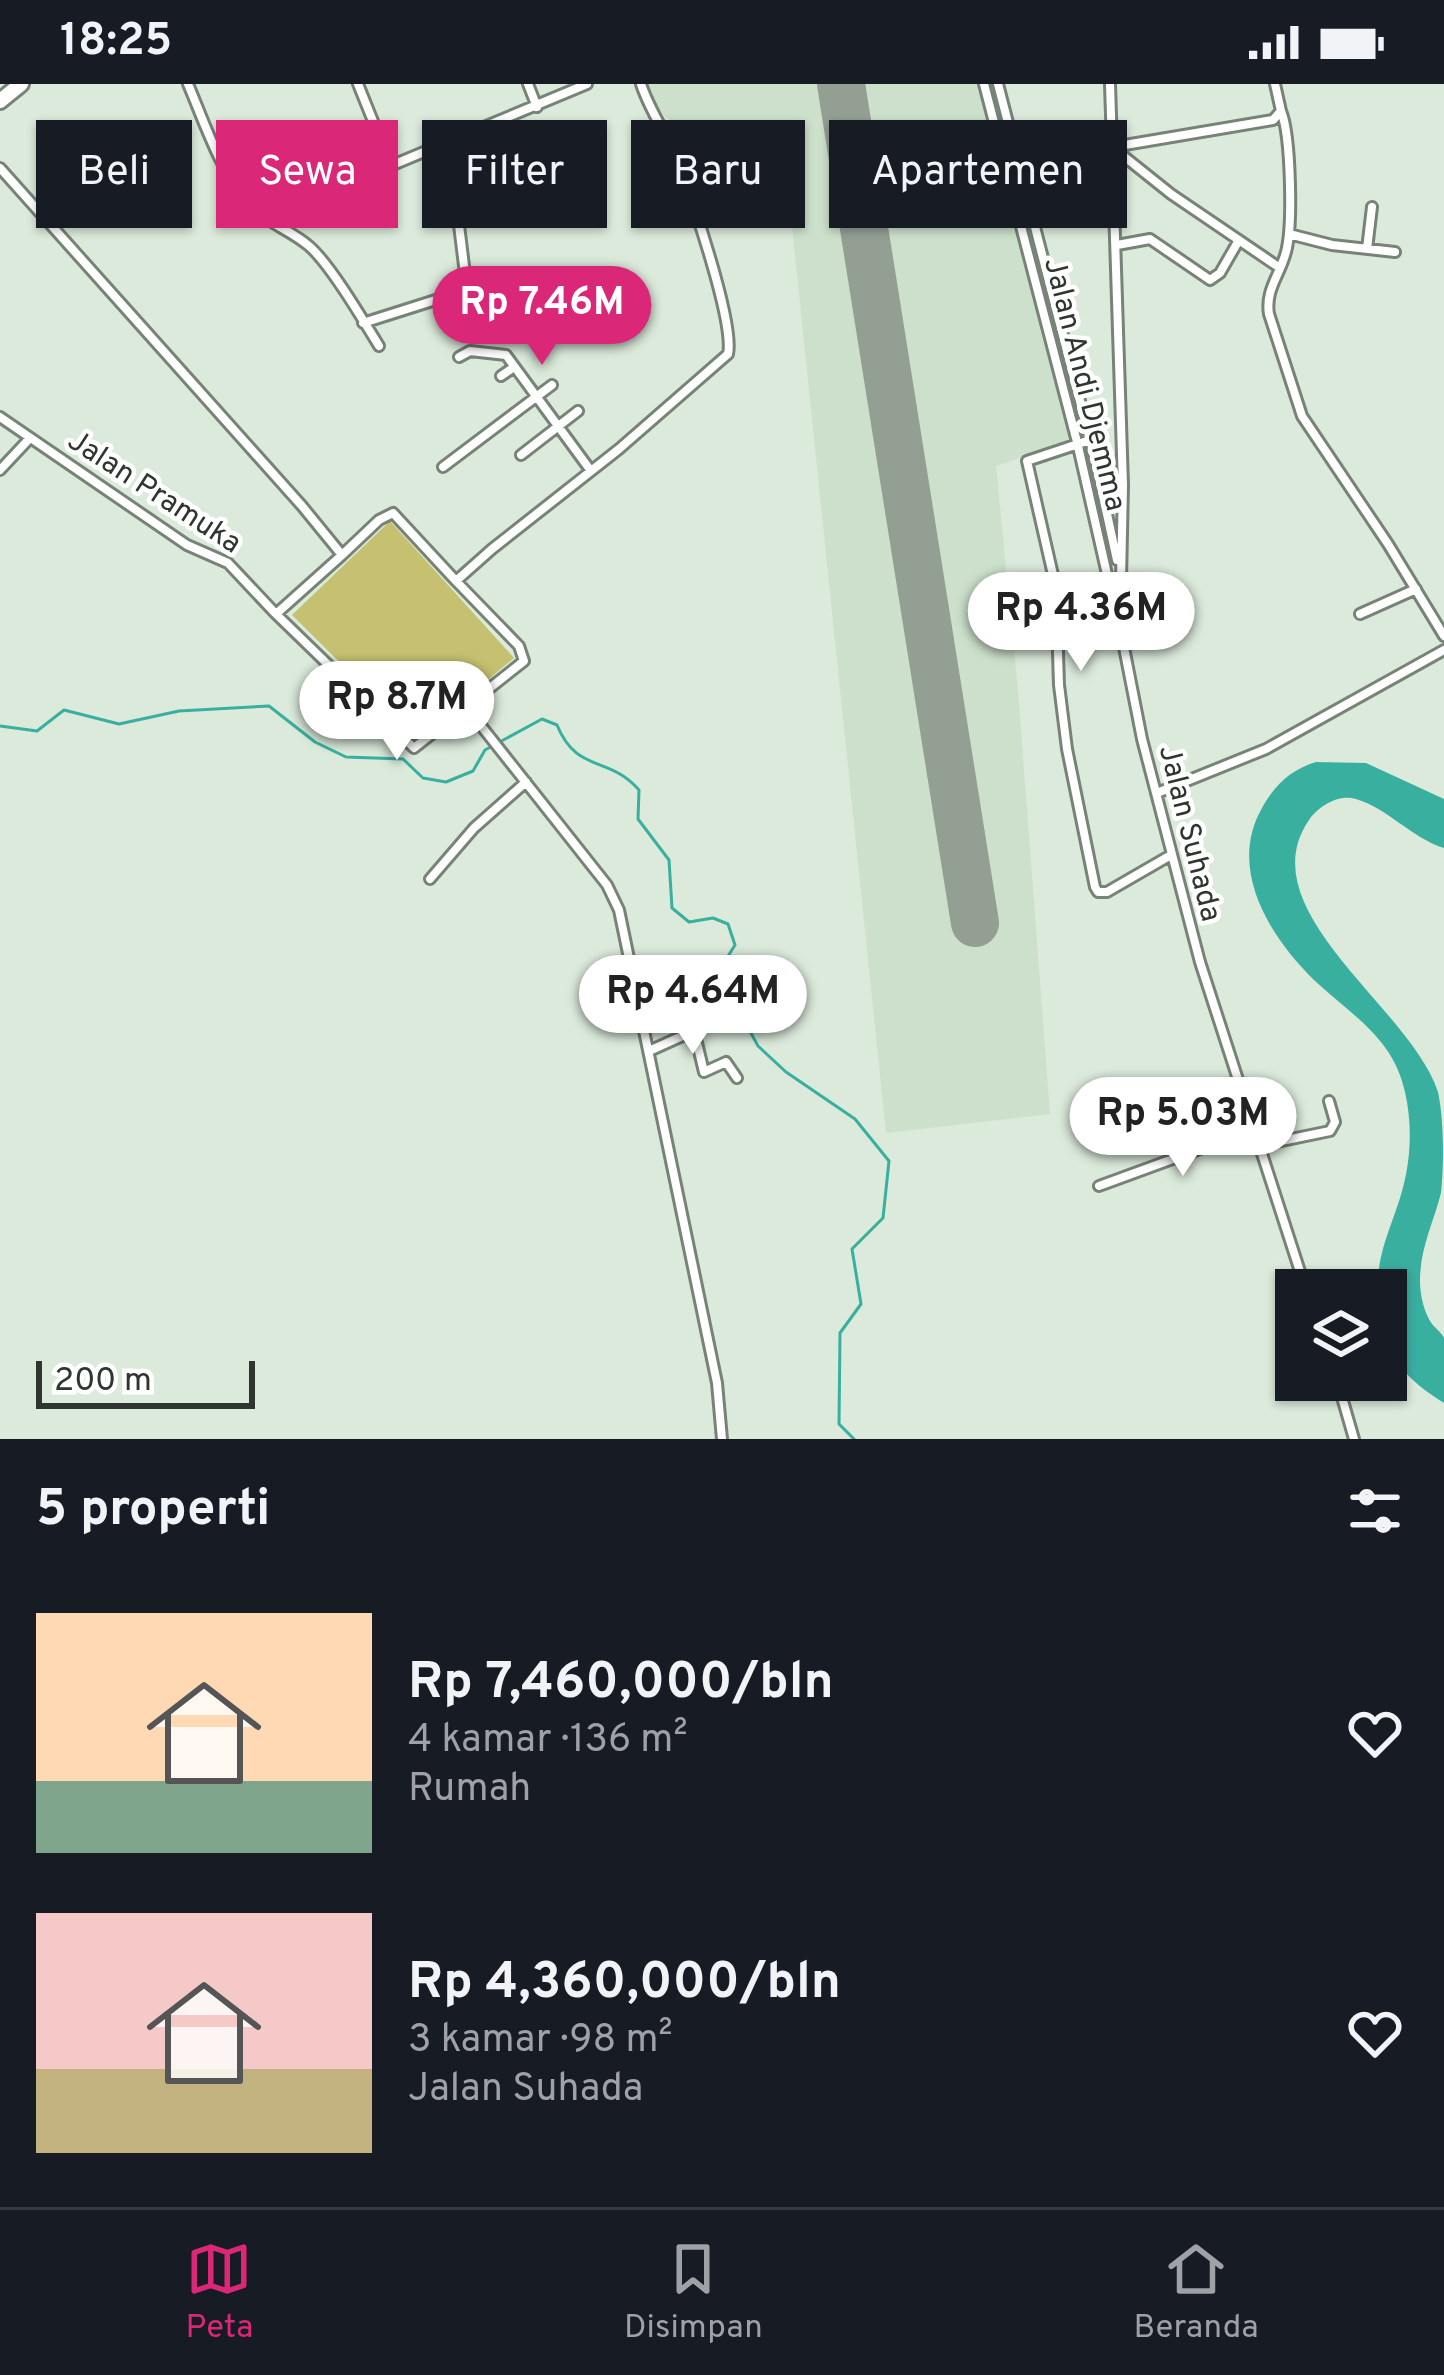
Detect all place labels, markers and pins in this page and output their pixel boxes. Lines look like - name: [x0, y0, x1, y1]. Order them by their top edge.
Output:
- pin: Rp 7.46M: [418, 266, 666, 368]
- pin: Rp 4.36M: [957, 572, 1205, 674]
- pin: Rp 8.7M: [286, 661, 508, 763]
- pin: Rp 4.64M: [569, 955, 817, 1057]
- pin: Rp 5.03M: [1059, 1077, 1307, 1179]

